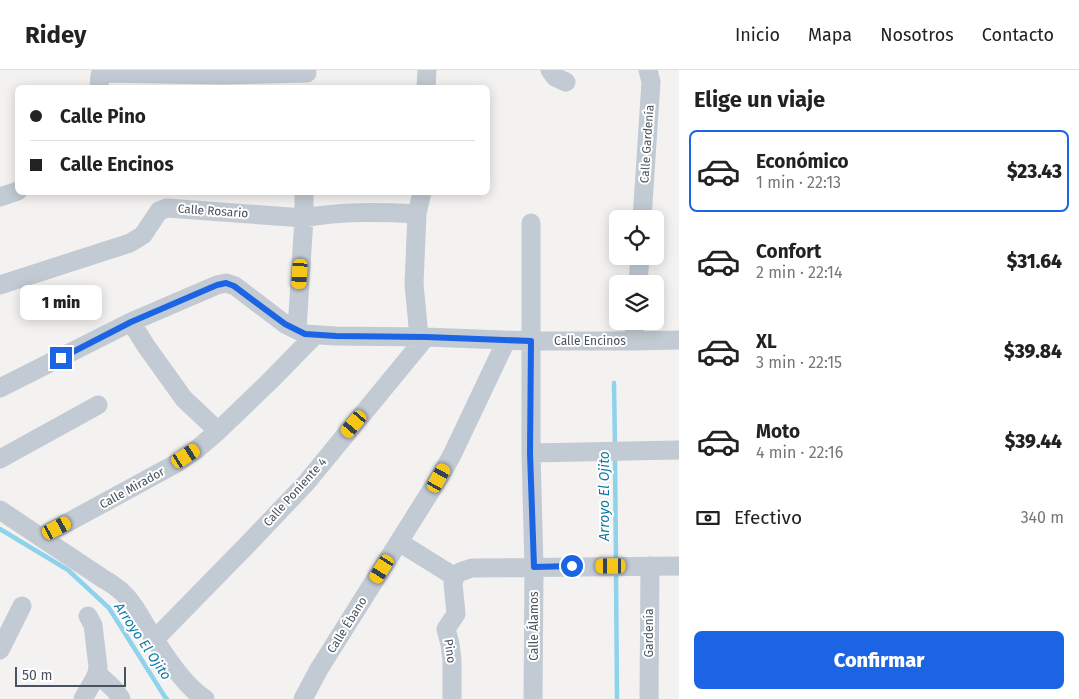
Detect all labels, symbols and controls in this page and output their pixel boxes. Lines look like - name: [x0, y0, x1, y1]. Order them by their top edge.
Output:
- text: Ridey: [25, 21, 86, 49]
- text: Inicio: [735, 24, 780, 46]
- text: Mapa: [808, 24, 852, 46]
- text: Nosotros: [880, 24, 954, 46]
- text: Contacto: [982, 24, 1054, 46]
- text: Elige un viaje: [694, 86, 825, 113]
- street label: Calle Gardenía: [637, 104, 657, 184]
- text: Calle Pino: [60, 105, 146, 128]
- icon: car: [696, 149, 741, 194]
- text: Económico: [756, 150, 849, 173]
- text: Calle Encinos: [60, 153, 174, 176]
- text: $23.43: [1007, 160, 1062, 183]
- text: 1 min · 22:13: [756, 173, 841, 192]
- street label: Calle Rosario: [177, 202, 249, 220]
- map controls: [609, 210, 664, 330]
- button: locate: [609, 210, 664, 265]
- icon: car: [696, 239, 741, 284]
- text: Confort: [756, 240, 821, 263]
- text: $31.64: [1007, 250, 1062, 273]
- car: [291, 259, 308, 289]
- text: 2 min · 22:14: [756, 263, 843, 282]
- button: layers: [609, 275, 664, 330]
- callout: 1 min: [20, 286, 102, 320]
- text: 1 min: [42, 293, 80, 312]
- icon: car: [696, 329, 741, 374]
- text: XL: [756, 330, 777, 353]
- street label: Calle Encinos: [554, 334, 626, 348]
- text: $39.84: [1004, 340, 1062, 363]
- route end: [50, 347, 72, 369]
- text: 3 min · 22:15: [756, 353, 842, 372]
- car: [338, 408, 369, 440]
- icon: car: [696, 419, 741, 464]
- text: Moto: [756, 420, 800, 443]
- text: $39.44: [1005, 430, 1062, 453]
- car: [169, 442, 202, 470]
- text: 4 min · 22:16: [756, 443, 843, 462]
- water label: Arroyo El Ojito: [596, 451, 613, 542]
- street label: Calle Poniente 4: [260, 454, 330, 529]
- car: [425, 461, 452, 495]
- street label: Calle Mirador: [97, 464, 167, 512]
- icon: cash: [694, 504, 722, 532]
- text: Efectivo: [734, 506, 802, 529]
- text: 340 m: [1021, 508, 1064, 527]
- car: [40, 514, 73, 542]
- car: [367, 552, 396, 586]
- route start: [561, 555, 583, 577]
- car: [596, 559, 626, 574]
- street label: Calle Álamos: [526, 591, 541, 661]
- street label: Calle Ébano: [323, 594, 370, 656]
- water label: Arroyo El Ojito: [110, 598, 175, 683]
- street label: Gardenía: [642, 608, 656, 658]
- button: Confirmar: [694, 631, 1064, 689]
- street label: Pino: [441, 638, 459, 664]
- scale bar: [15, 664, 126, 687]
- text: 50 m: [22, 667, 53, 684]

